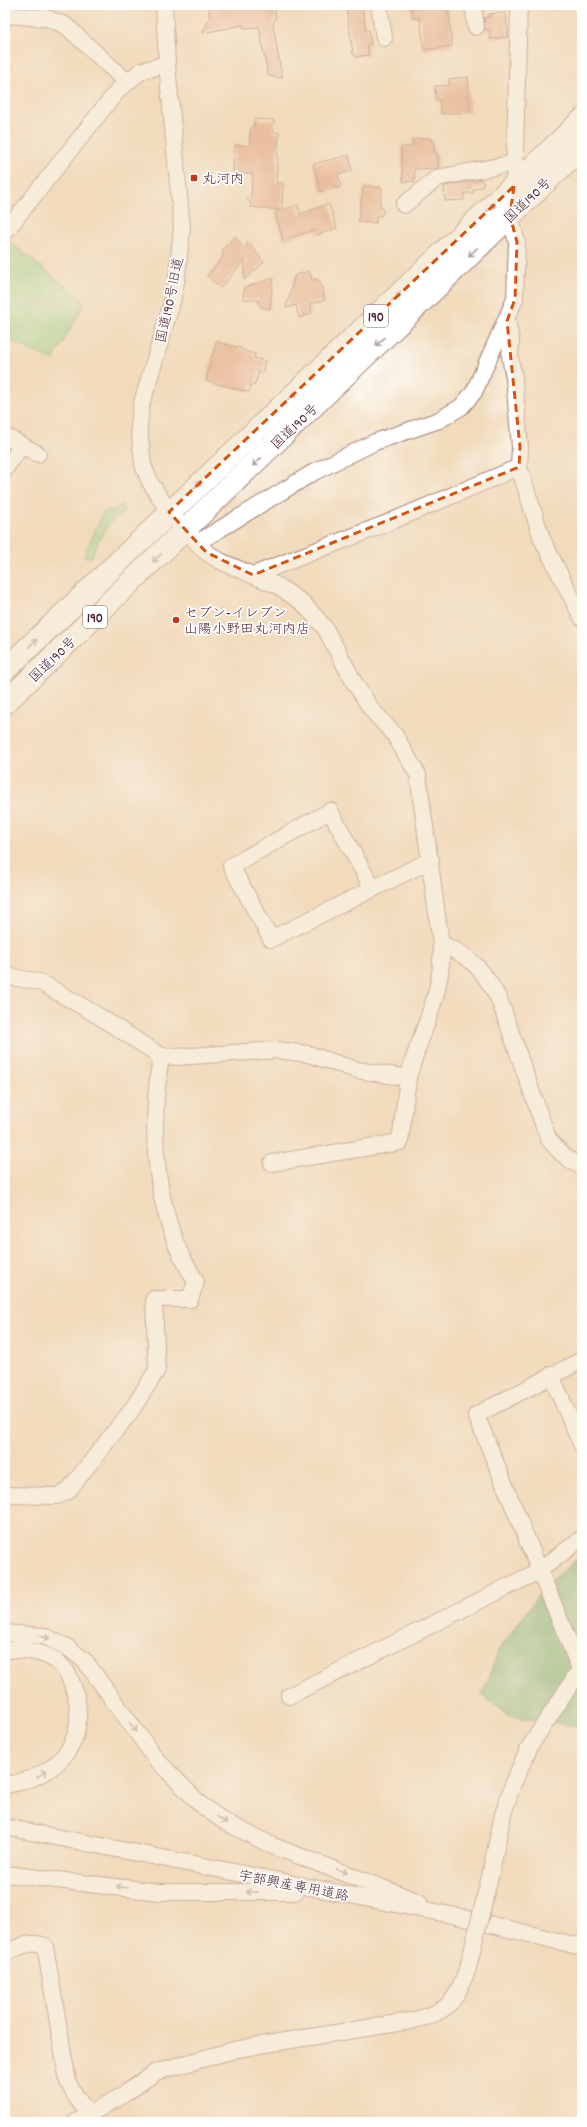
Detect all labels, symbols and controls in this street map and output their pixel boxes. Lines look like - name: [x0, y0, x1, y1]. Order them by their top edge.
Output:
- place label: 丸河内: [202, 170, 244, 190]
- marker: 丸河内: [189, 173, 199, 183]
- street label: 国道190号: [500, 174, 557, 229]
- one-way arrow: [486, 203, 496, 212]
- one-way arrow: [468, 247, 478, 257]
- street label: 国道190号旧道: [152, 256, 190, 345]
- one-way arrow: [391, 292, 401, 302]
- road number: 190: [364, 305, 388, 327]
- one-way arrow: [375, 337, 385, 347]
- one-way arrow: [287, 391, 297, 401]
- street label: 国道190号: [267, 400, 324, 455]
- one-way arrow: [252, 457, 262, 467]
- one-way arrow: [192, 480, 202, 490]
- one-way arrow: [152, 553, 162, 563]
- place label: セブン-イレブン 山陽小野田丸河内店: [184, 604, 310, 640]
- road number: 190: [83, 606, 107, 628]
- marker: セブン-イレブン 山陽小野田丸河内店: [171, 615, 181, 625]
- street label: 国道190号: [25, 633, 82, 688]
- one-way arrow: [28, 638, 38, 648]
- one-way arrow: [37, 1634, 50, 1641]
- one-way arrow: [129, 1721, 137, 1732]
- one-way arrow: [36, 1769, 48, 1777]
- one-way arrow: [217, 1816, 228, 1824]
- street label: 宇部興産専用道路: [237, 1866, 350, 1907]
- one-way arrow: [335, 1868, 347, 1876]
- one-way arrow: [116, 1883, 129, 1891]
- one-way arrow: [246, 1888, 259, 1896]

